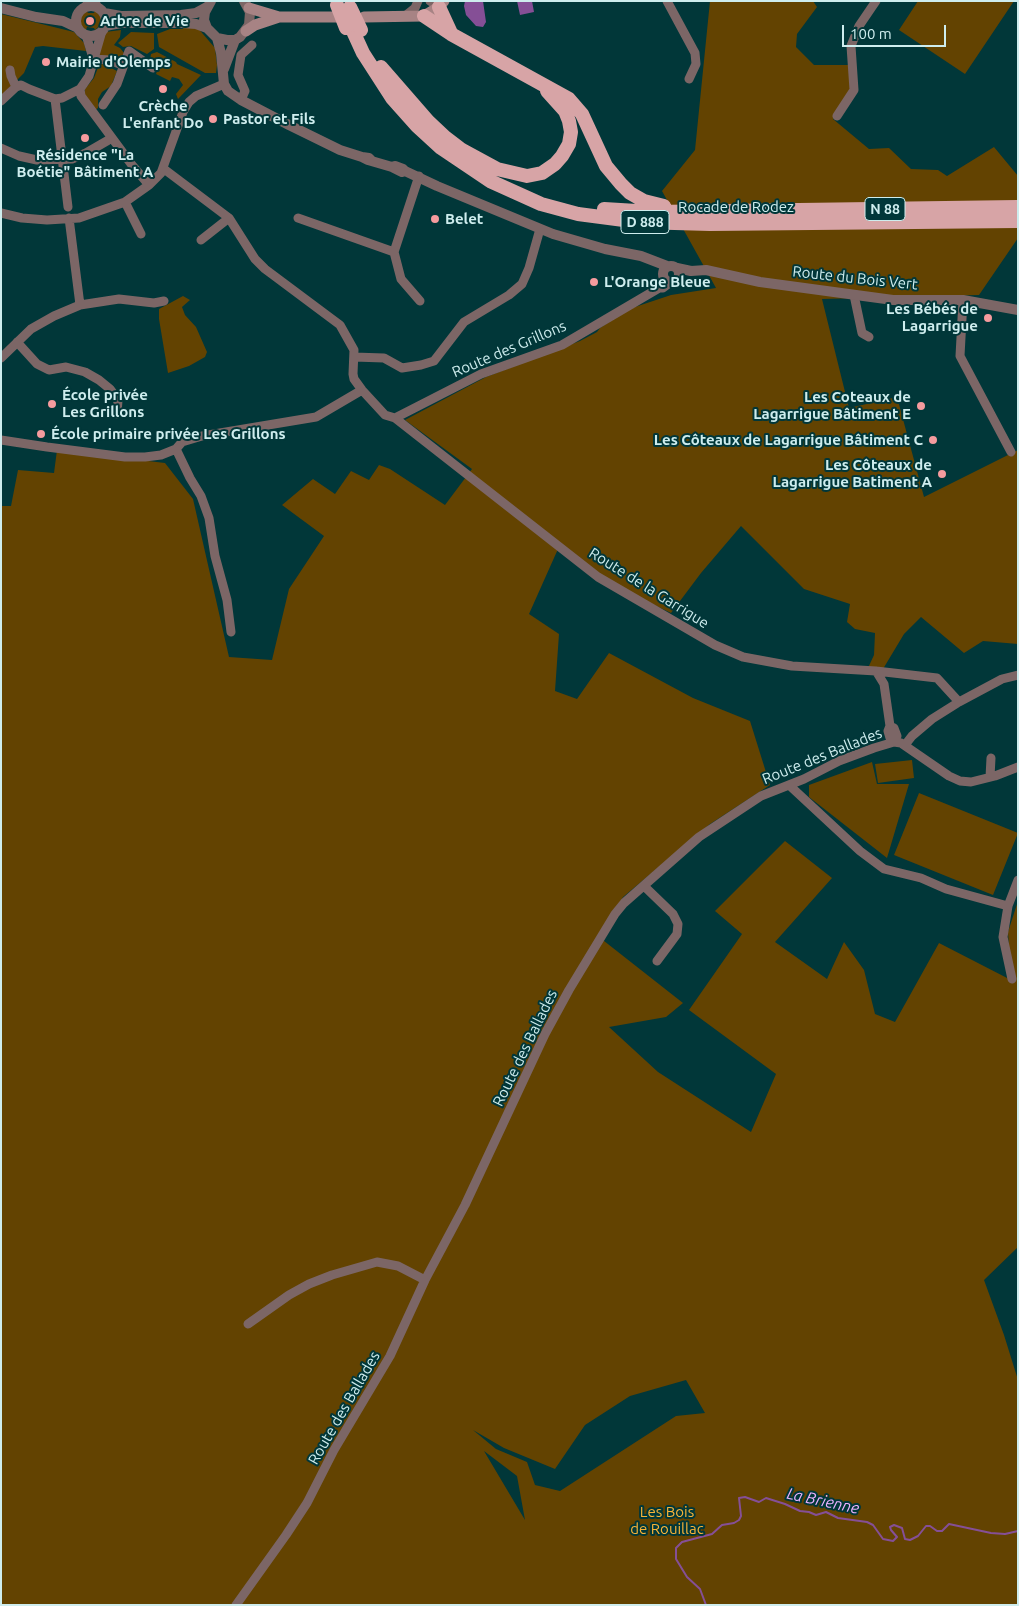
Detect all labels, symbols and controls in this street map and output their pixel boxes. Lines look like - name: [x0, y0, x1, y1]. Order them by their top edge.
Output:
- place label: Arbre de Vie: [100, 12, 189, 30]
- marker: Arbre de Vie: [84, 15, 96, 27]
- scale bar: [844, 15, 948, 47]
- text: 100 m: [850, 25, 892, 42]
- place label: Mairie d'Olemps: [56, 53, 171, 71]
- marker: Mairie d'Olemps: [40, 56, 52, 68]
- marker: Crèche L'enfant Do: [157, 83, 169, 95]
- place label: Crèche L'enfant Do: [123, 97, 203, 132]
- place label: Pastor et Fils: [223, 110, 315, 128]
- marker: Pastor et Fils: [207, 113, 219, 125]
- marker: Résidence "La Boétie" Bâtiment A: [79, 132, 91, 144]
- place label: Résidence "La Boétie" Bâtiment A: [17, 146, 153, 181]
- street label: Rocade de Rodez: [678, 198, 794, 216]
- road number: N 88: [865, 198, 905, 220]
- place label: Belet: [445, 210, 483, 228]
- road number: D 888: [621, 210, 669, 233]
- marker: Belet: [429, 213, 441, 225]
- street label: Route du Bois Vert: [792, 262, 918, 294]
- place label: L'Orange Bleue: [604, 273, 711, 291]
- marker: L'Orange Bleue: [588, 276, 600, 288]
- place label: Les Bébés de Lagarrigue: [886, 300, 978, 335]
- marker: Les Bébés de Lagarrigue: [982, 312, 994, 324]
- street label: Route des Grillons: [449, 317, 569, 381]
- place label: École privée Les Grillons: [62, 386, 148, 421]
- place label: Les Coteaux de Lagarrigue Bâtiment E: [753, 388, 911, 423]
- marker: École privée Les Grillons: [46, 398, 58, 410]
- marker: Les Coteaux de Lagarrigue Bâtiment E: [915, 400, 927, 412]
- place label: École primaire privée Les Grillons: [51, 425, 285, 443]
- marker: École primaire privée Les Grillons: [35, 428, 47, 440]
- place label: Les Côteaux de Lagarrigue Bâtiment C: [654, 431, 923, 449]
- marker: Les Côteaux de Lagarrigue Bâtiment C: [927, 434, 939, 446]
- place label: Les Côteaux de Lagarrigue Batiment A: [773, 456, 932, 491]
- marker: Les Côteaux de Lagarrigue Batiment A: [936, 468, 948, 480]
- street label: Route de la Garrigue: [586, 544, 712, 632]
- street label: Route des Ballades: [759, 724, 885, 788]
- street label: Route des Ballades: [489, 987, 561, 1109]
- street label: Route des Ballades: [304, 1348, 384, 1468]
- water label: La Brienne: [785, 1484, 861, 1518]
- park label: Les Bois de Rouillac: [630, 1503, 704, 1538]

